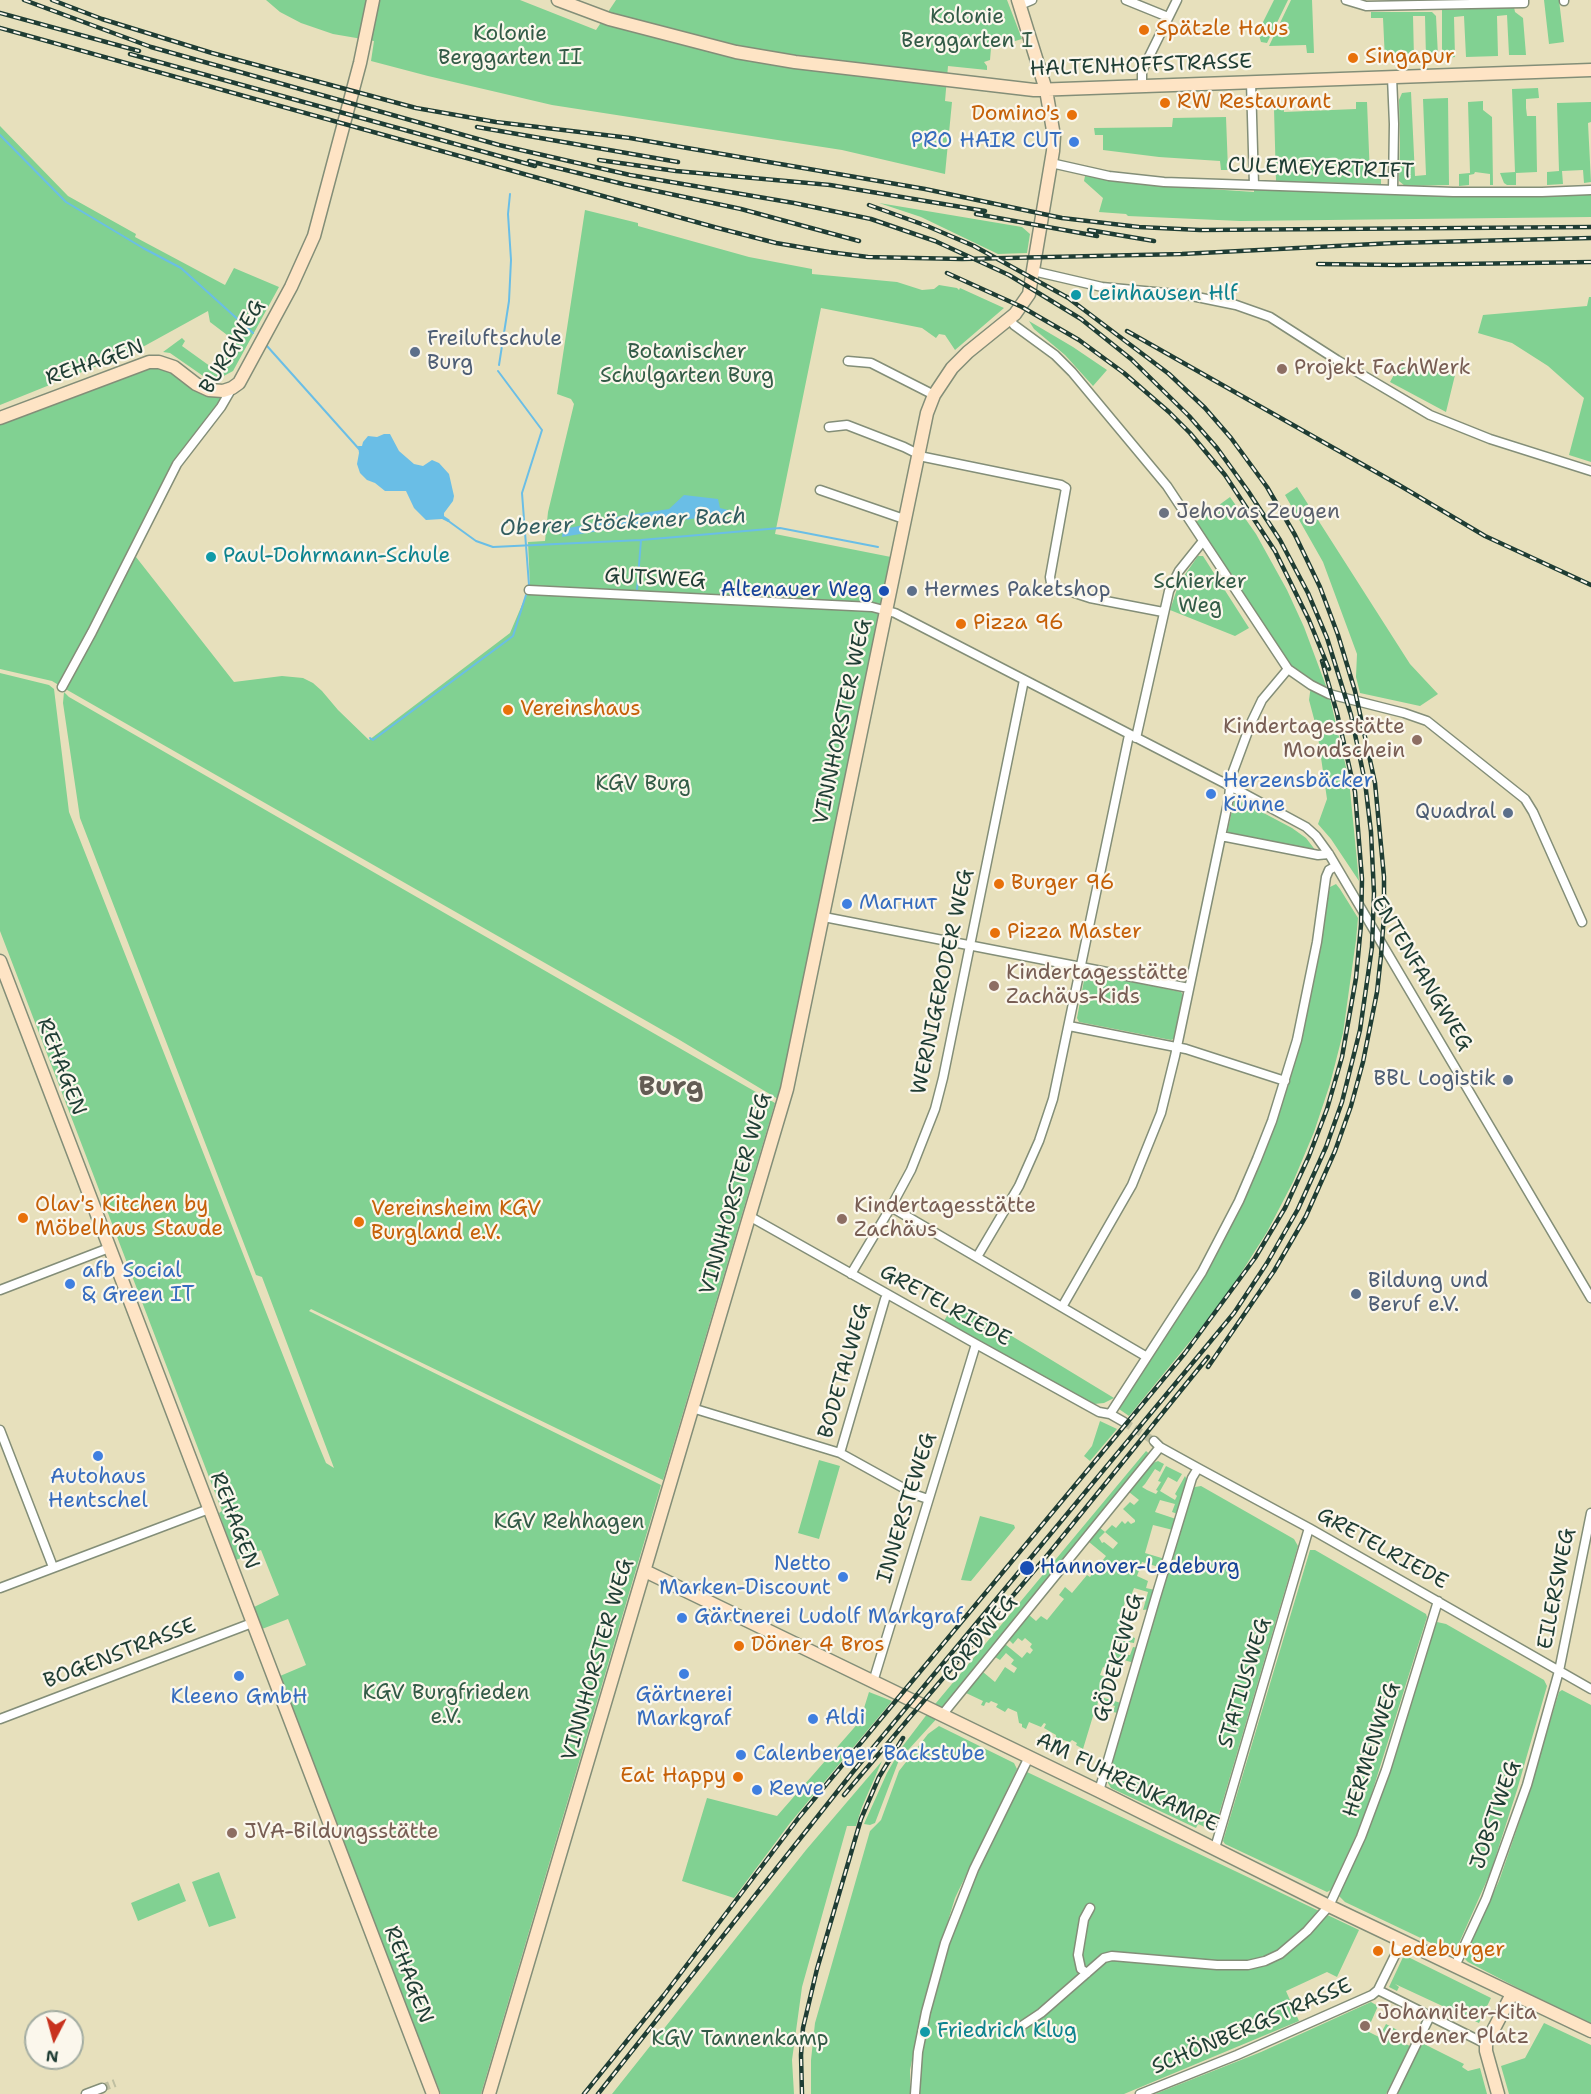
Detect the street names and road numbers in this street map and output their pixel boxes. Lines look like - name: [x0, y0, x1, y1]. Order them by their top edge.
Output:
- street label: HALTENHOFFSTRASSE: [1029, 50, 1253, 82]
- street label: CULEMEYERTRIFT: [1227, 153, 1415, 185]
- street label: BURGWEG: [195, 295, 271, 399]
- street label: REHAGEN: [43, 334, 147, 392]
- street label: GUTSWEG: [604, 564, 706, 594]
- street label: VINNHORSTER WEG: [809, 617, 877, 827]
- street label: WERNIGERODER WEG: [907, 867, 979, 1097]
- street label: ENTENFANGWEG: [1365, 892, 1477, 1056]
- street label: REHAGEN: [31, 1015, 91, 1119]
- street label: VINNHORSTER WEG: [695, 1090, 777, 1298]
- street label: GRETELRIEDE: [875, 1260, 1015, 1352]
- street label: BODETALWEG: [814, 1301, 876, 1441]
- street label: INNERSTEWEG: [872, 1430, 942, 1586]
- street label: REHAGEN: [204, 1469, 264, 1573]
- street label: GRETELRIEDE: [1312, 1503, 1452, 1595]
- street label: EILERSWEG: [1533, 1526, 1581, 1652]
- street label: VINNHORSTER WEG: [557, 1556, 639, 1764]
- street label: CORDWEG: [937, 1590, 1023, 1688]
- street label: GÖDEKEWEG: [1089, 1591, 1149, 1725]
- street label: BOGENSTRASSE: [40, 1613, 200, 1695]
- street label: STATIUSWEG: [1213, 1615, 1277, 1751]
- street label: HERMENWEG: [1338, 1679, 1406, 1821]
- street label: AM FUHRENKAMPE: [1032, 1728, 1222, 1838]
- street label: JOBSTWEG: [1466, 1758, 1526, 1872]
- street label: REHAGEN: [378, 1923, 438, 2027]
- street label: SCHÖNBERGSTRASSE: [1148, 1973, 1356, 2081]

